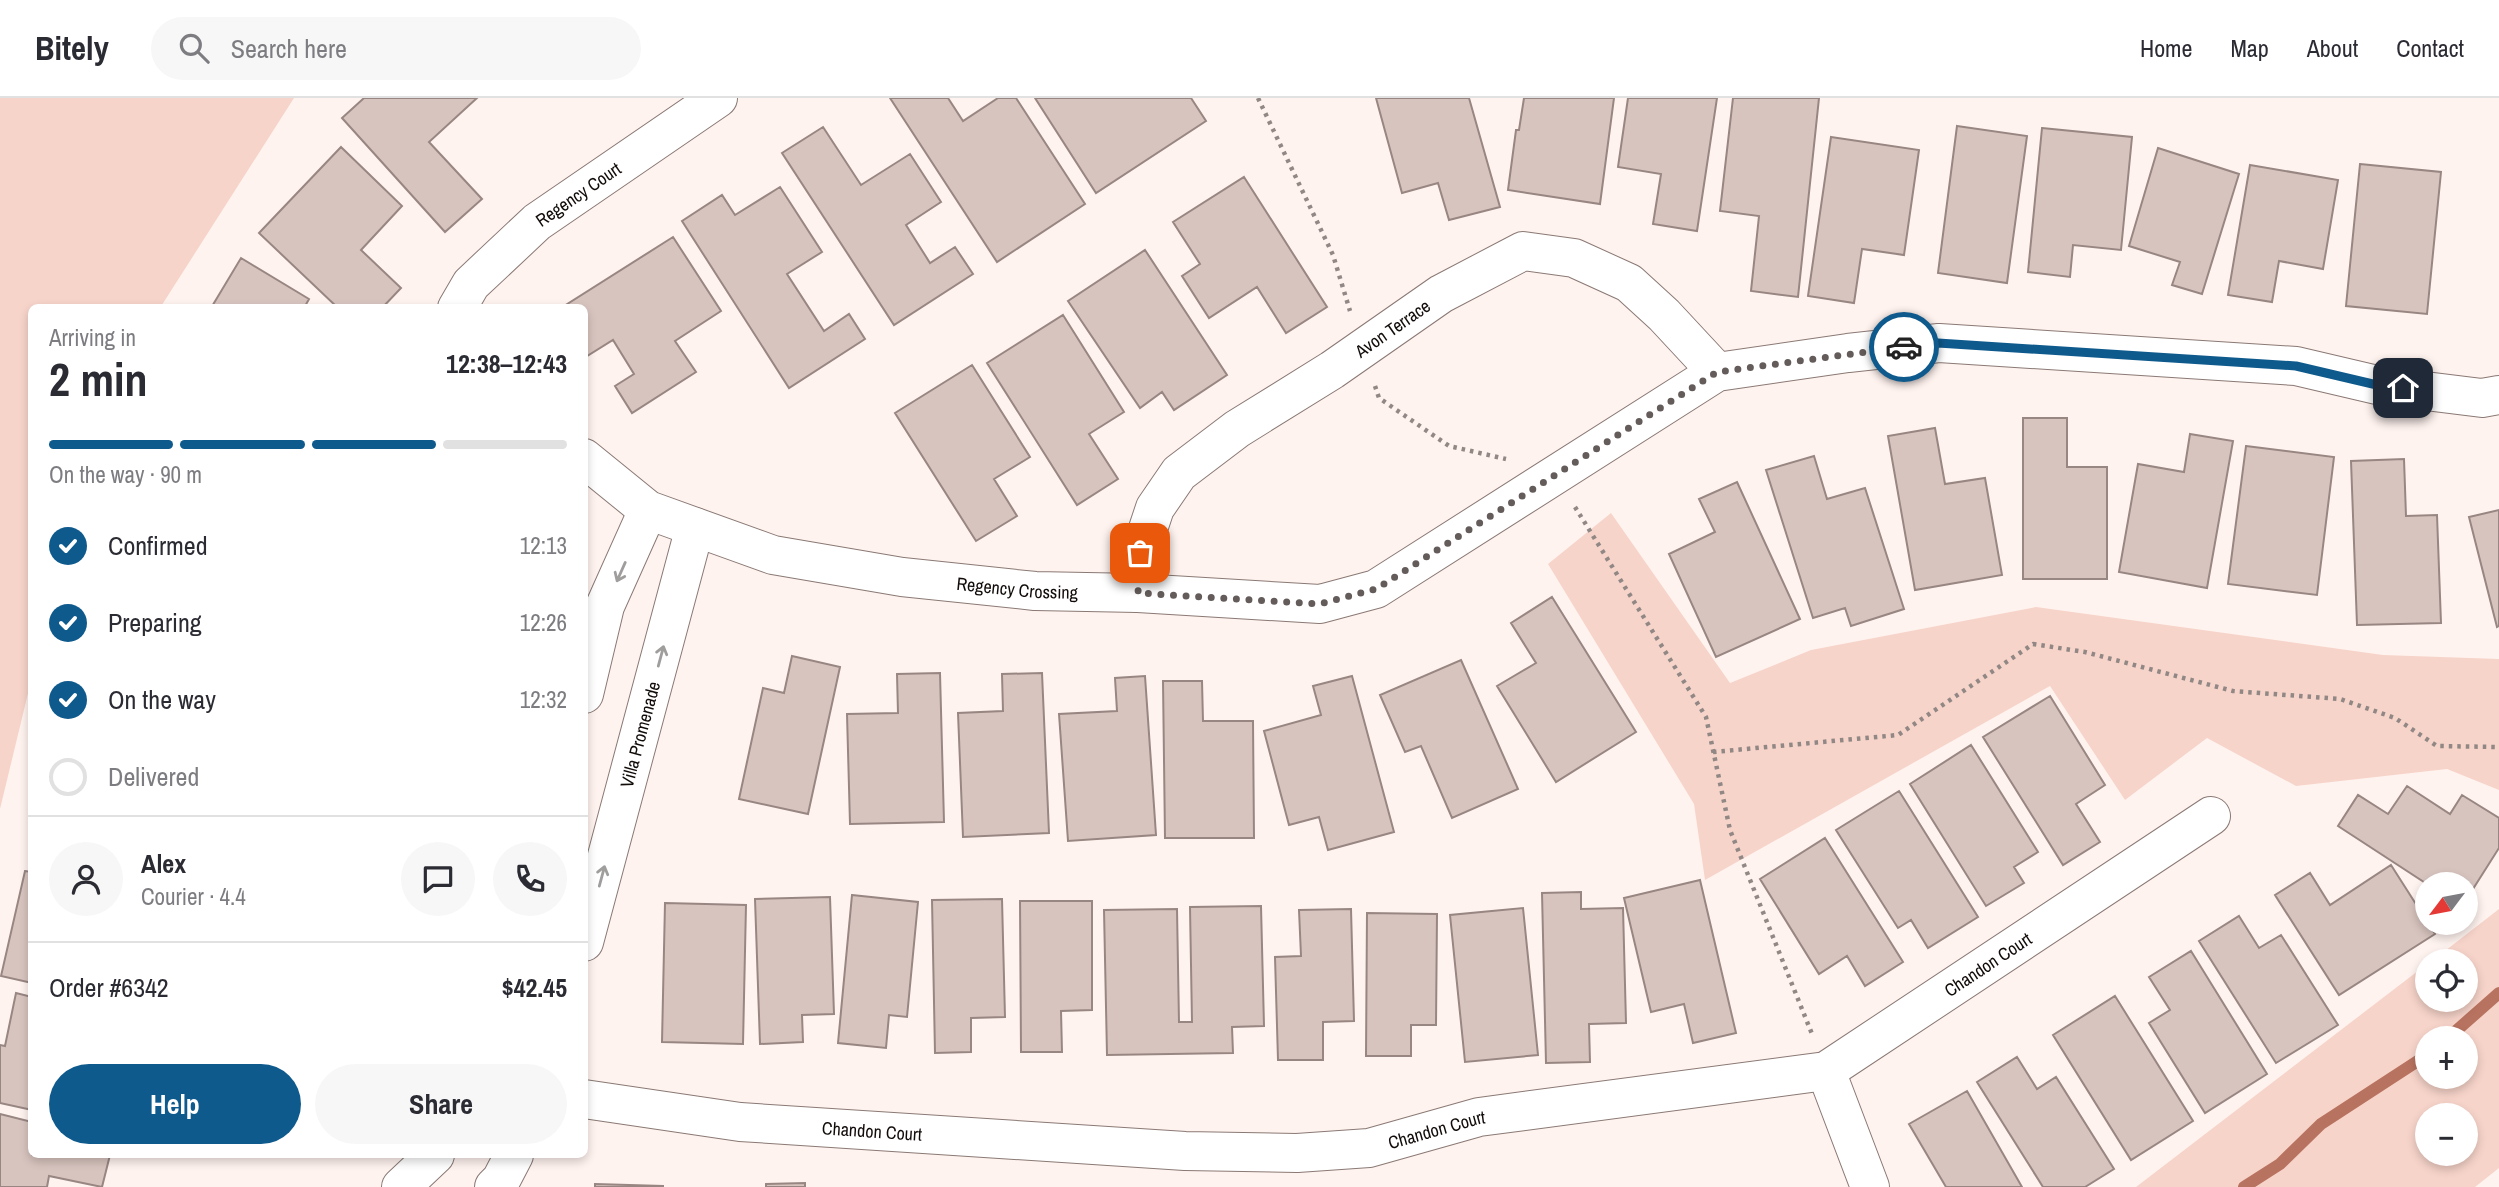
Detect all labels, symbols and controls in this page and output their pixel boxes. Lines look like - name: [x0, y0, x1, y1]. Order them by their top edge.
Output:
- search box: [151, 17, 641, 80]
- text: Bitely: [35, 26, 109, 70]
- icon: search: [175, 29, 213, 67]
- text: Search here: [231, 31, 347, 66]
- text: Home: [2140, 32, 2192, 64]
- text: Map: [2230, 32, 2269, 64]
- text: About: [2307, 32, 2358, 64]
- text: Contact: [2396, 32, 2464, 64]
- street label: Regency Court: [530, 156, 626, 232]
- street label: Avon Terrace: [1349, 293, 1435, 364]
- courier: [1869, 312, 1939, 382]
- text: Arriving in: [49, 322, 136, 353]
- icon: car: [1885, 328, 1923, 366]
- text: 12:38–12:43: [446, 346, 567, 381]
- text: 2 min: [49, 348, 148, 410]
- pin: [2373, 358, 2433, 418]
- icon: home: [2384, 369, 2422, 407]
- text: On the way · 90 m: [49, 459, 202, 490]
- pin: [1110, 523, 1170, 583]
- icon: check: [49, 527, 87, 565]
- text: Confirmed: [108, 528, 208, 563]
- text: 12:13: [520, 530, 567, 561]
- icon: bag: [1121, 534, 1159, 572]
- one-way arrow: [613, 561, 626, 582]
- street label: Regency Crossing: [955, 570, 1079, 604]
- icon: check: [49, 604, 87, 642]
- text: Preparing: [108, 605, 202, 640]
- text: 12:26: [520, 607, 567, 638]
- one-way arrow: [655, 645, 668, 667]
- street label: Villa Promenade: [613, 678, 666, 790]
- icon: check: [49, 681, 87, 719]
- text: On the way: [108, 682, 216, 717]
- text: 12:32: [520, 684, 567, 715]
- text: Delivered: [108, 759, 199, 794]
- button: person: [49, 842, 123, 916]
- button: chat: [401, 842, 475, 916]
- button: phone: [493, 842, 567, 916]
- text: Alex: [141, 846, 186, 881]
- one-way arrow: [596, 865, 609, 887]
- north arrow: [2415, 872, 2478, 934]
- map controls: [2415, 872, 2478, 1166]
- text: Courier · 4.4: [141, 881, 246, 912]
- street label: Chandon Court: [1939, 926, 2036, 1002]
- button: locate: [2415, 949, 2478, 1012]
- text: Order #6342: [49, 970, 169, 1005]
- text: $42.45: [502, 970, 567, 1005]
- button: +: [2415, 1026, 2478, 1089]
- button: Help: [49, 1064, 301, 1144]
- button: Share: [315, 1064, 567, 1144]
- button: −: [2415, 1103, 2478, 1166]
- street label: Chandon Court: [1385, 1104, 1487, 1155]
- street label: Chandon Court: [821, 1115, 923, 1146]

